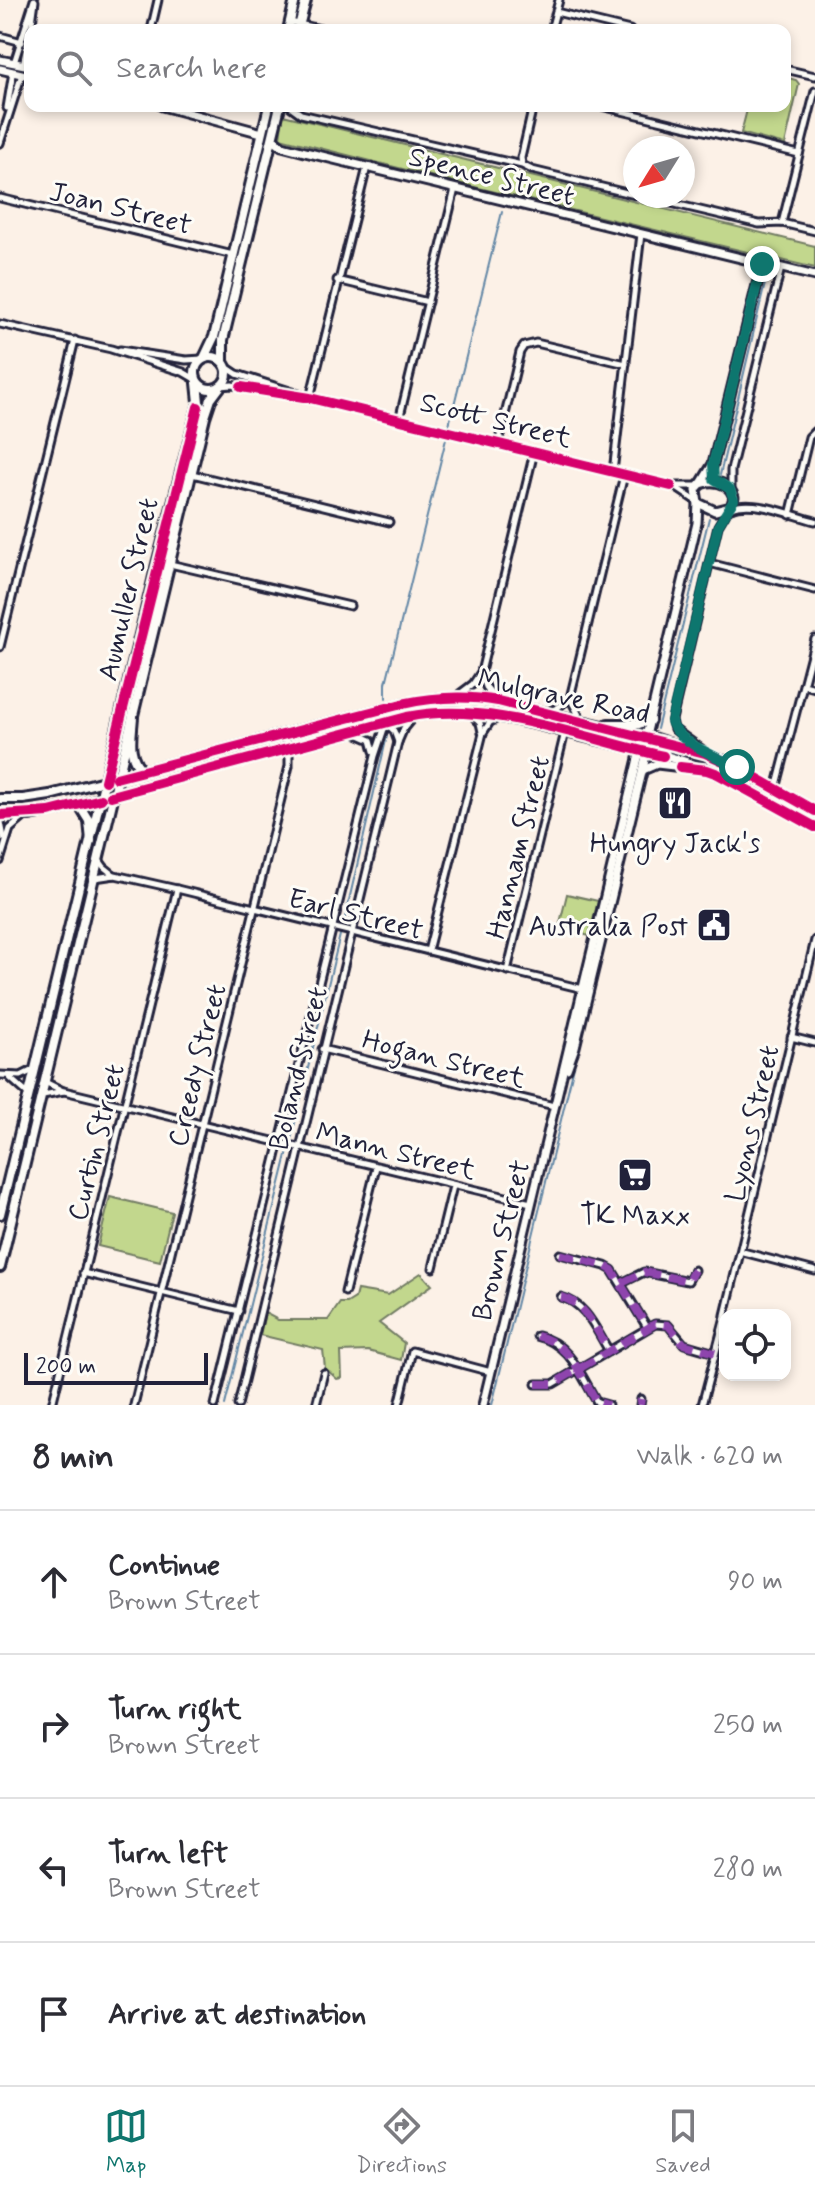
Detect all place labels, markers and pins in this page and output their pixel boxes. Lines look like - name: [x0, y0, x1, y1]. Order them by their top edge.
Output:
- restaurant icon: Hungry Jack's: [656, 784, 694, 822]
- place label: Hungry Jack's: [590, 826, 760, 865]
- public building icon: Australia Post: [695, 906, 733, 944]
- place label: Australia Post: [529, 909, 689, 946]
- supermarket icon: TK Maxx: [616, 1156, 654, 1194]
- place label: TK Maxx: [580, 1198, 690, 1235]

